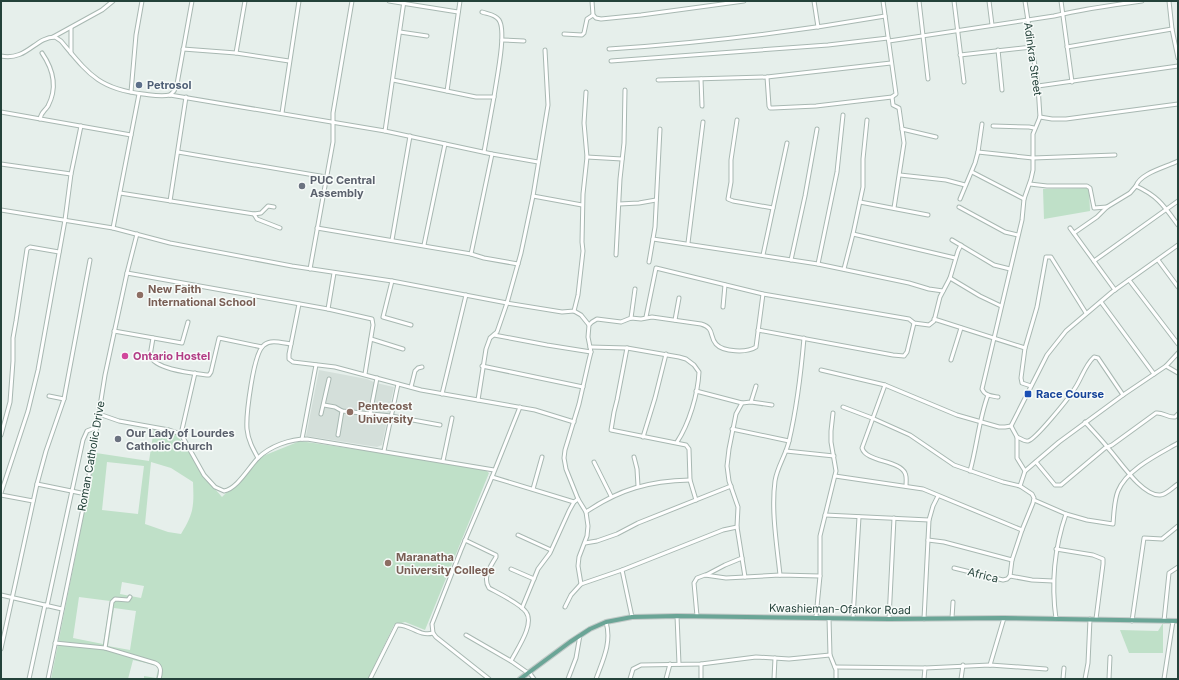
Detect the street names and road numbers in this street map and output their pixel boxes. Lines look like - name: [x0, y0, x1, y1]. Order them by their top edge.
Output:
- street label: Adinkra Street: [1021, 21, 1045, 97]
- street label: Roman Catholic Drive: [74, 400, 108, 512]
- street label: Africa: [966, 564, 1000, 586]
- street label: Kwashieman-Ofankor Road: [769, 601, 911, 617]

